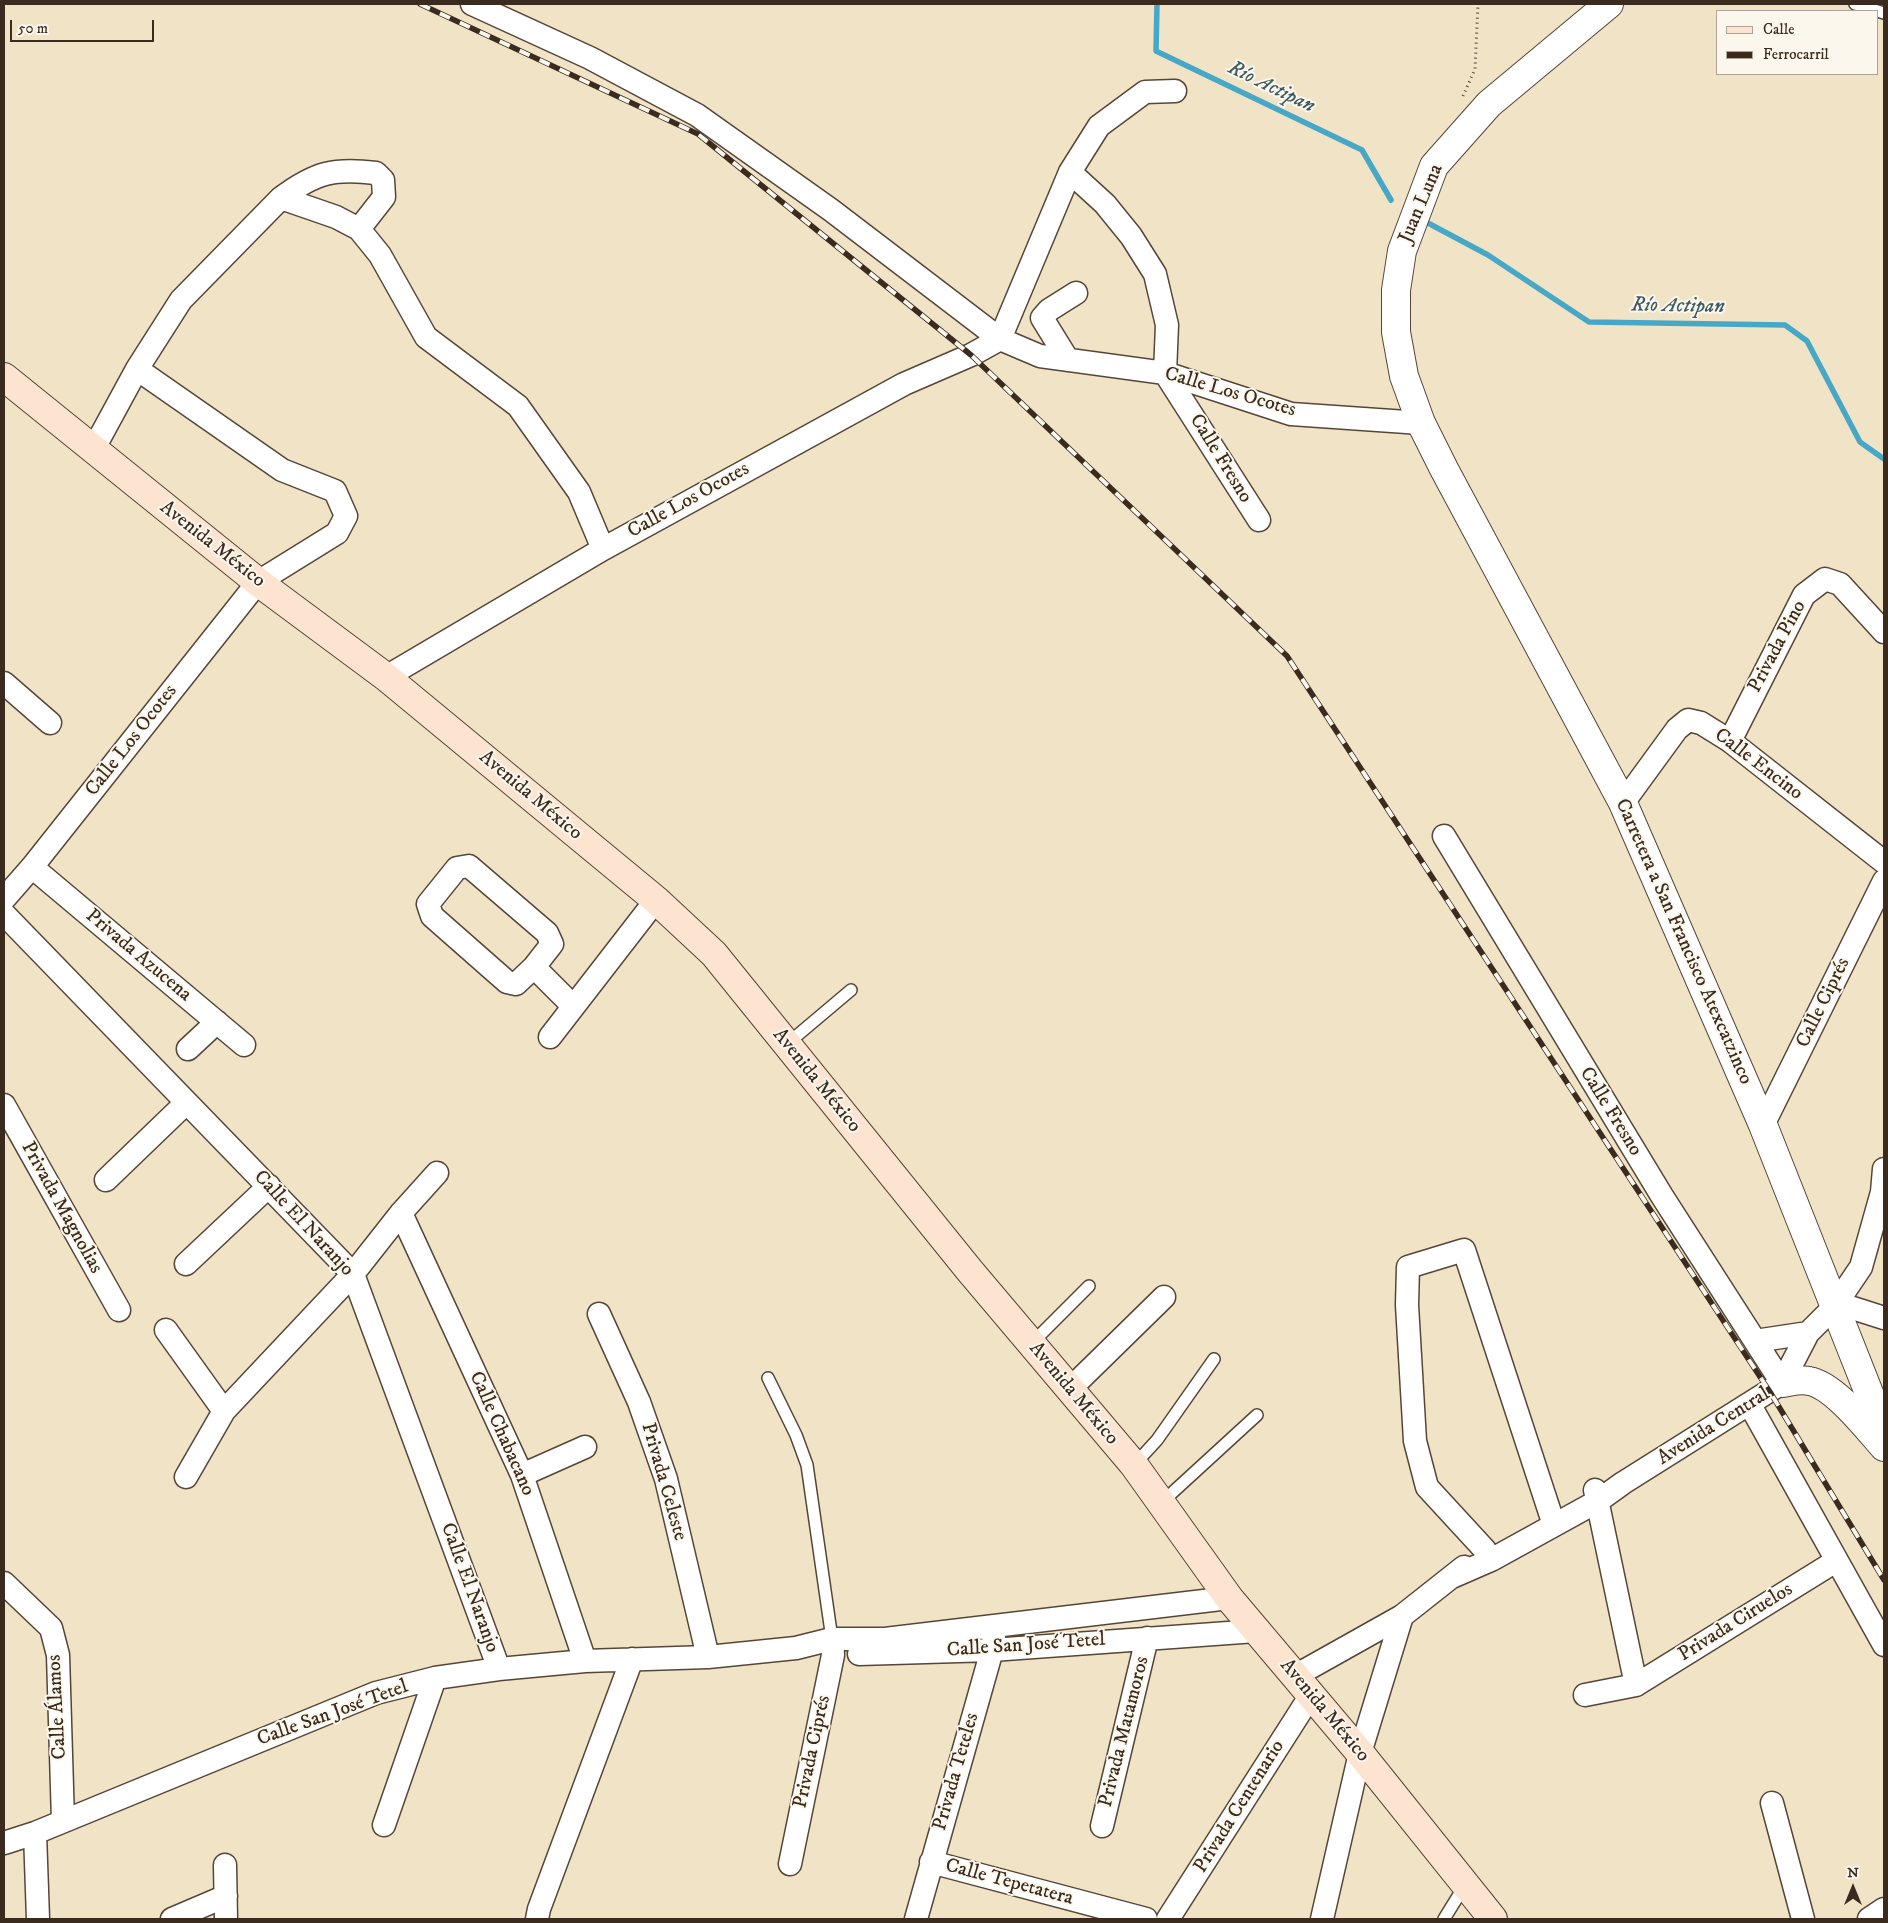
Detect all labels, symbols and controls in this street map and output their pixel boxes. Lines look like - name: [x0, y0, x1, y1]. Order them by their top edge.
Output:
- scale bar: [12, 10, 156, 42]
- legend: [1716, 10, 1878, 75]
- text: 50 m: [18, 19, 48, 38]
- text: Calle: [1763, 20, 1795, 39]
- text: Ferrocarril: [1763, 45, 1829, 64]
- water label: Río Actipan: [1223, 56, 1319, 120]
- street label: Juan Luna: [1395, 161, 1449, 247]
- water label: Río Actipan: [1631, 294, 1725, 320]
- street label: Calle Los Ocotes: [1162, 363, 1298, 423]
- street label: Calle Fresno: [1183, 410, 1257, 508]
- street label: Calle Los Ocotes: [624, 458, 754, 544]
- street label: Avenida México: [154, 496, 270, 594]
- street label: Privada Pino: [1744, 597, 1812, 697]
- street label: Calle Los Ocotes: [81, 680, 183, 802]
- street label: Calle Encino: [1709, 724, 1807, 806]
- street label: Avenida México: [474, 746, 586, 846]
- street label: Carretera a San Francisco Atexcatzinco: [1609, 795, 1757, 1089]
- street label: Privada Azucena: [80, 905, 196, 1007]
- street label: Calle Ciprés: [1792, 954, 1856, 1052]
- street label: Avenida México: [767, 1024, 865, 1138]
- street label: Calle Fresno: [1573, 1063, 1647, 1161]
- street label: Privada Magnolias: [15, 1138, 107, 1278]
- street label: Calle El Naranjo: [248, 1166, 358, 1282]
- street label: Avenida México: [1023, 1338, 1123, 1450]
- street label: Calle Chabacano: [463, 1368, 539, 1500]
- street label: Avenida Central: [1653, 1383, 1775, 1471]
- street label: Privada Celeste: [635, 1420, 691, 1544]
- street label: Calle El Naranjo: [434, 1520, 504, 1656]
- street label: Privada Ciruelos: [1674, 1578, 1798, 1668]
- street label: Calle San José Tetel: [946, 1628, 1106, 1664]
- street label: Calle Álamos: [43, 1654, 73, 1760]
- street label: Privada Matamoros: [1095, 1654, 1155, 1810]
- street label: Avenida México: [1274, 1655, 1374, 1767]
- street label: Calle San José Tetel: [254, 1676, 412, 1752]
- street label: Privada Ciprés: [789, 1693, 837, 1811]
- street label: Privada Teteles: [929, 1710, 985, 1834]
- street label: Privada Centenario: [1190, 1736, 1290, 1878]
- street label: Calle Tepetatera: [942, 1854, 1076, 1912]
- north arrow: [1828, 1863, 1878, 1913]
- text: N: [1847, 1864, 1859, 1882]

